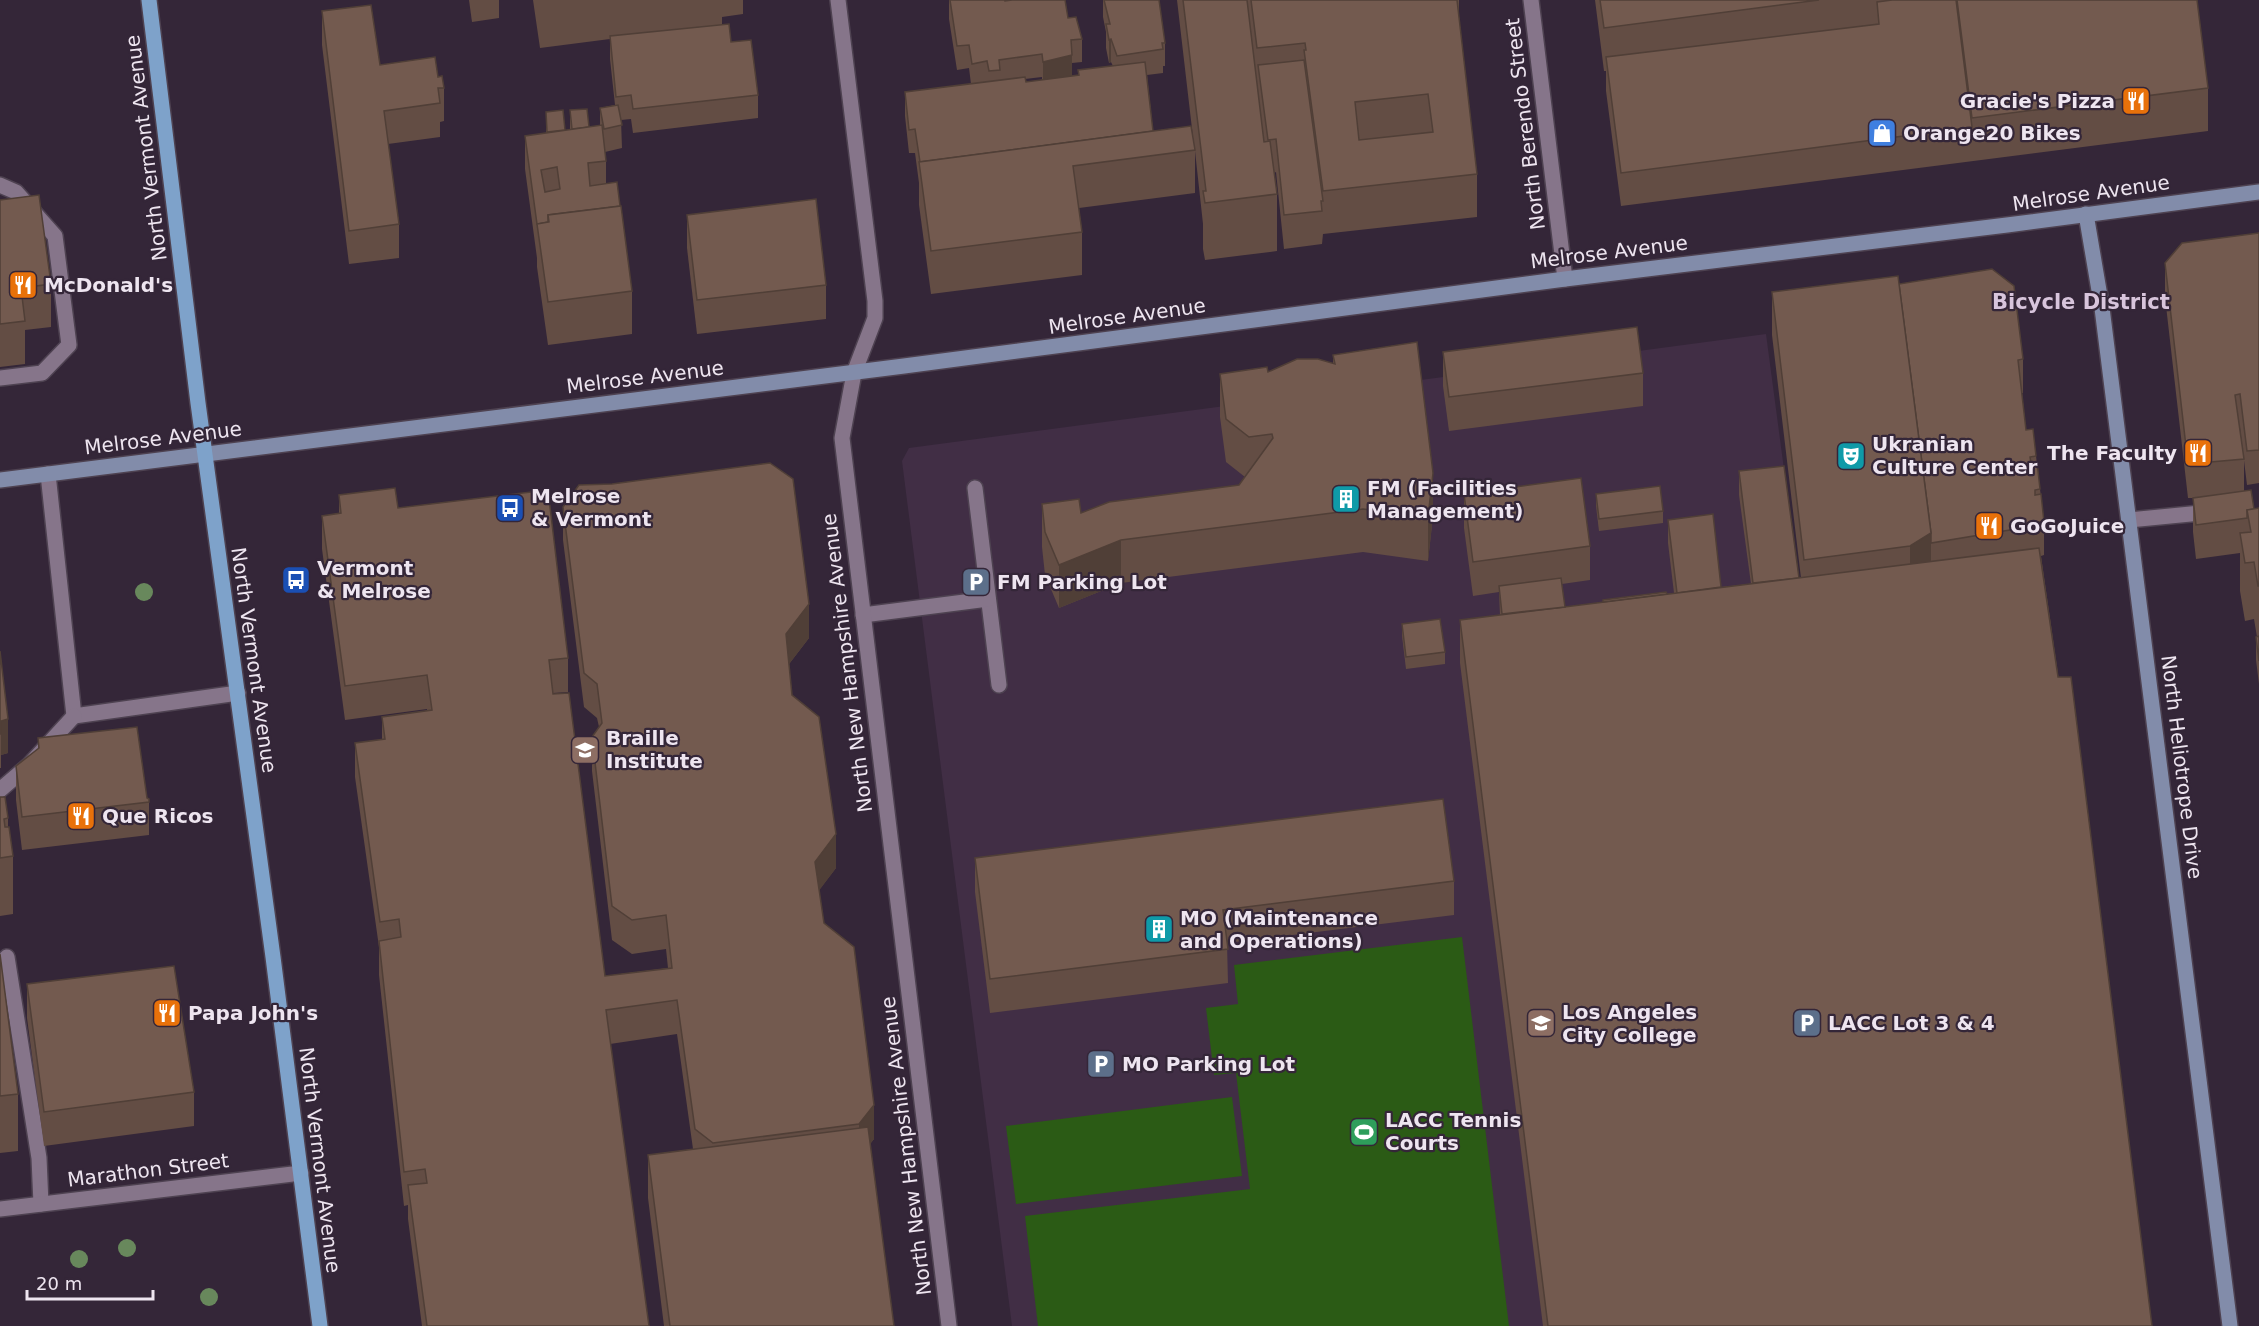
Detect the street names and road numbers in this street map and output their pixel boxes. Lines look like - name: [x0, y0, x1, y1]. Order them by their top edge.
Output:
- street label: North Berendo Street: [1500, 17, 1550, 231]
- street label: North Vermont Avenue: [120, 34, 172, 262]
- street label: Melrose Avenue: [2011, 170, 2171, 216]
- street label: Melrose Avenue: [1529, 230, 1689, 274]
- street label: Melrose Avenue: [1047, 293, 1207, 339]
- street label: Melrose Avenue: [565, 355, 725, 399]
- street label: Melrose Avenue: [83, 416, 243, 460]
- street label: North New Hampshire Avenue: [817, 512, 877, 814]
- street label: North Vermont Avenue: [226, 546, 282, 774]
- street label: North Heliotrope Drive: [2156, 654, 2208, 880]
- street label: North New Hampshire Avenue: [876, 995, 936, 1297]
- street label: North Vermont Avenue: [294, 1046, 346, 1274]
- street label: Marathon Street: [66, 1148, 230, 1192]

